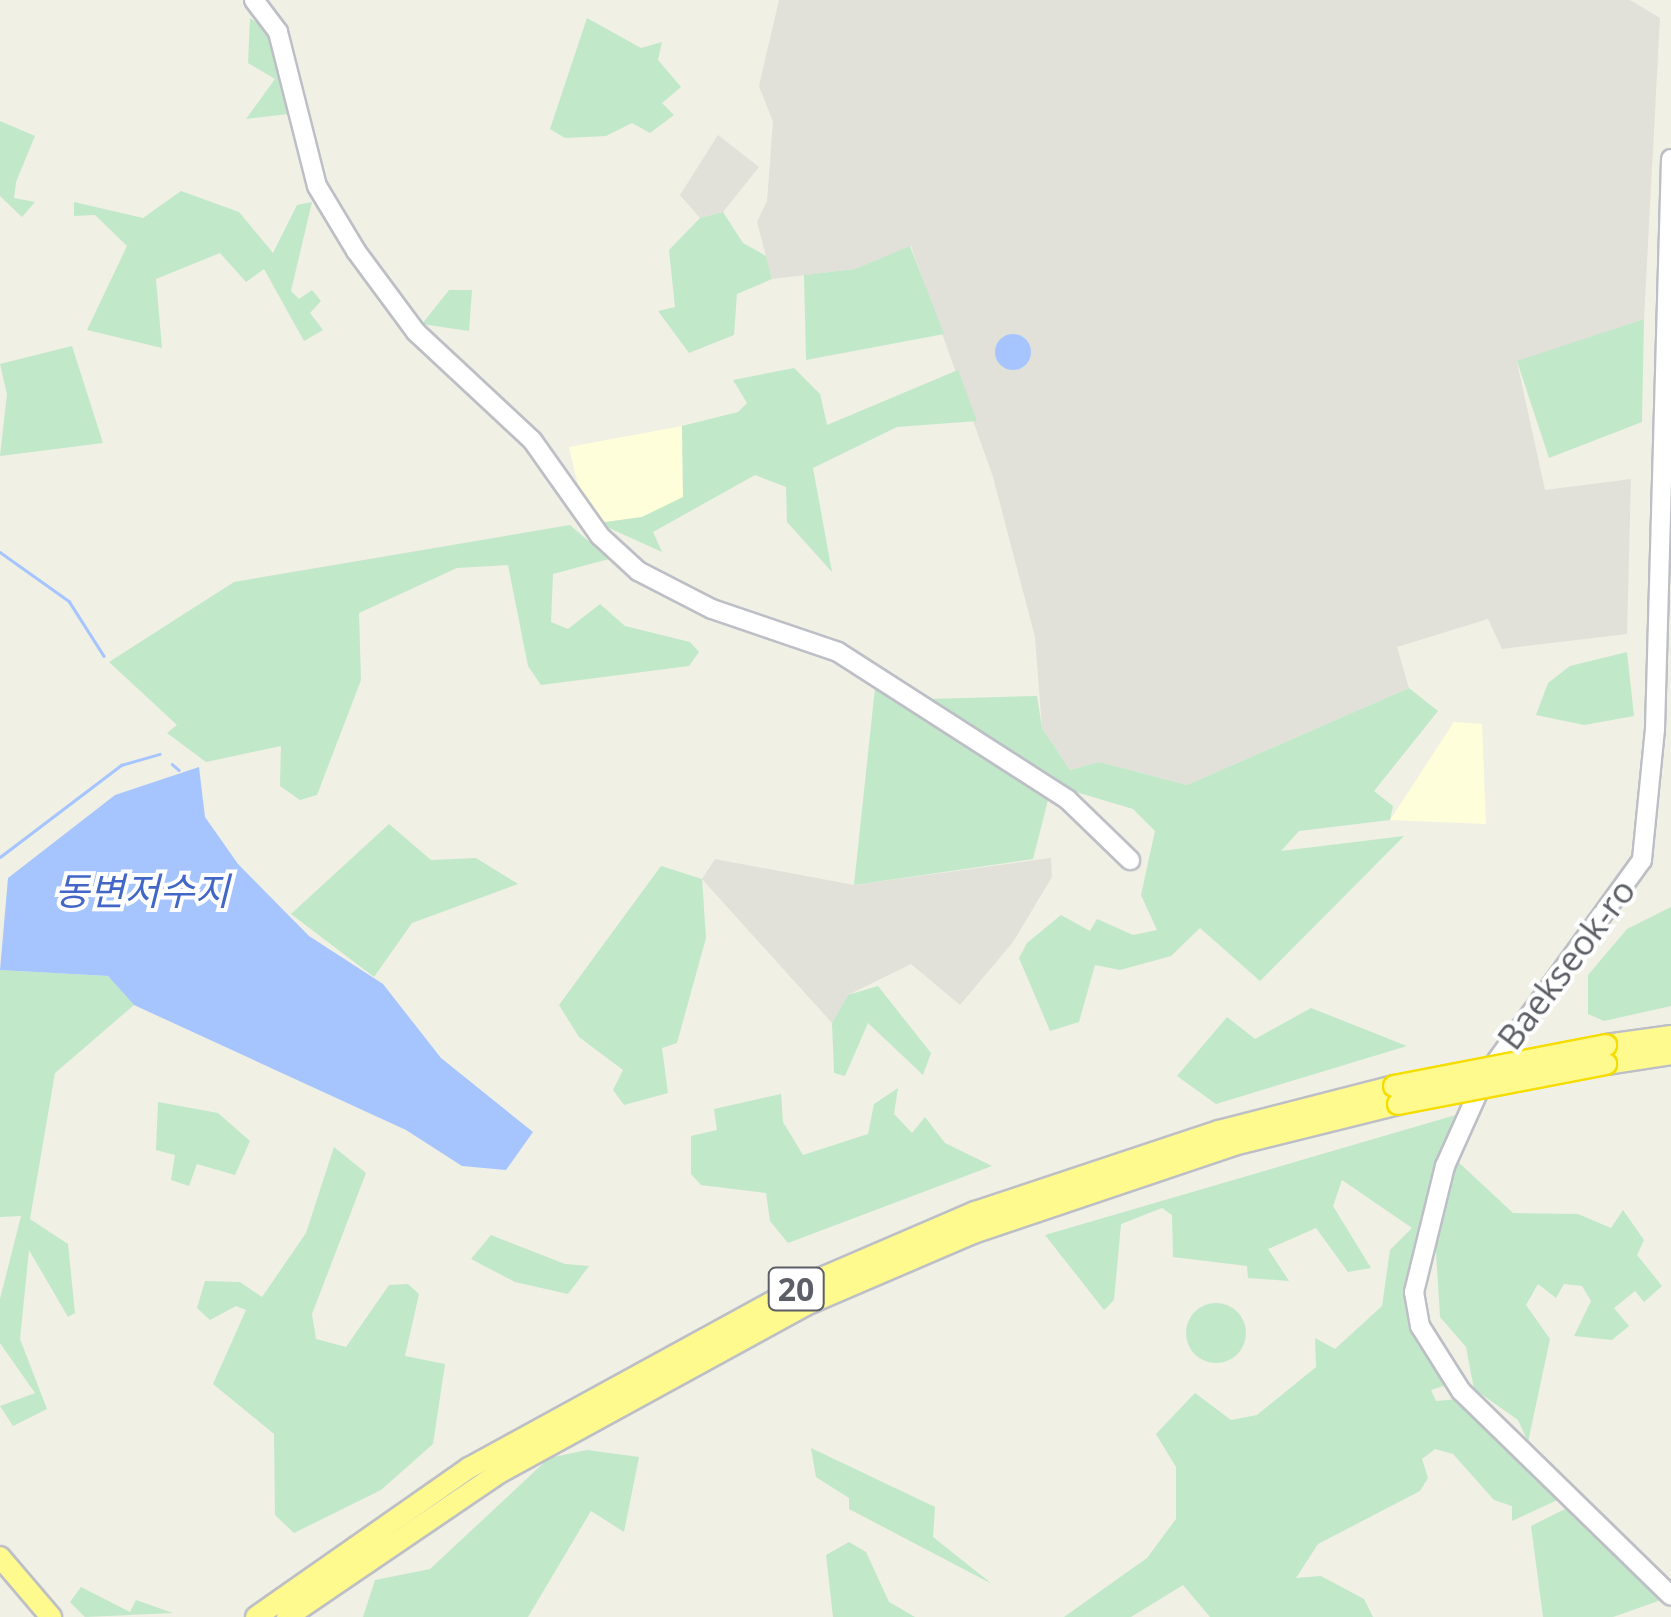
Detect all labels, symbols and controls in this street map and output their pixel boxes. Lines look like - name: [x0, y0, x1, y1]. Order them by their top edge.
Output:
- water label: 동변저수지: [55, 868, 229, 914]
- street label: Baekseok-ro: [1488, 871, 1644, 1057]
- road number: 20: [766, 1262, 826, 1316]

